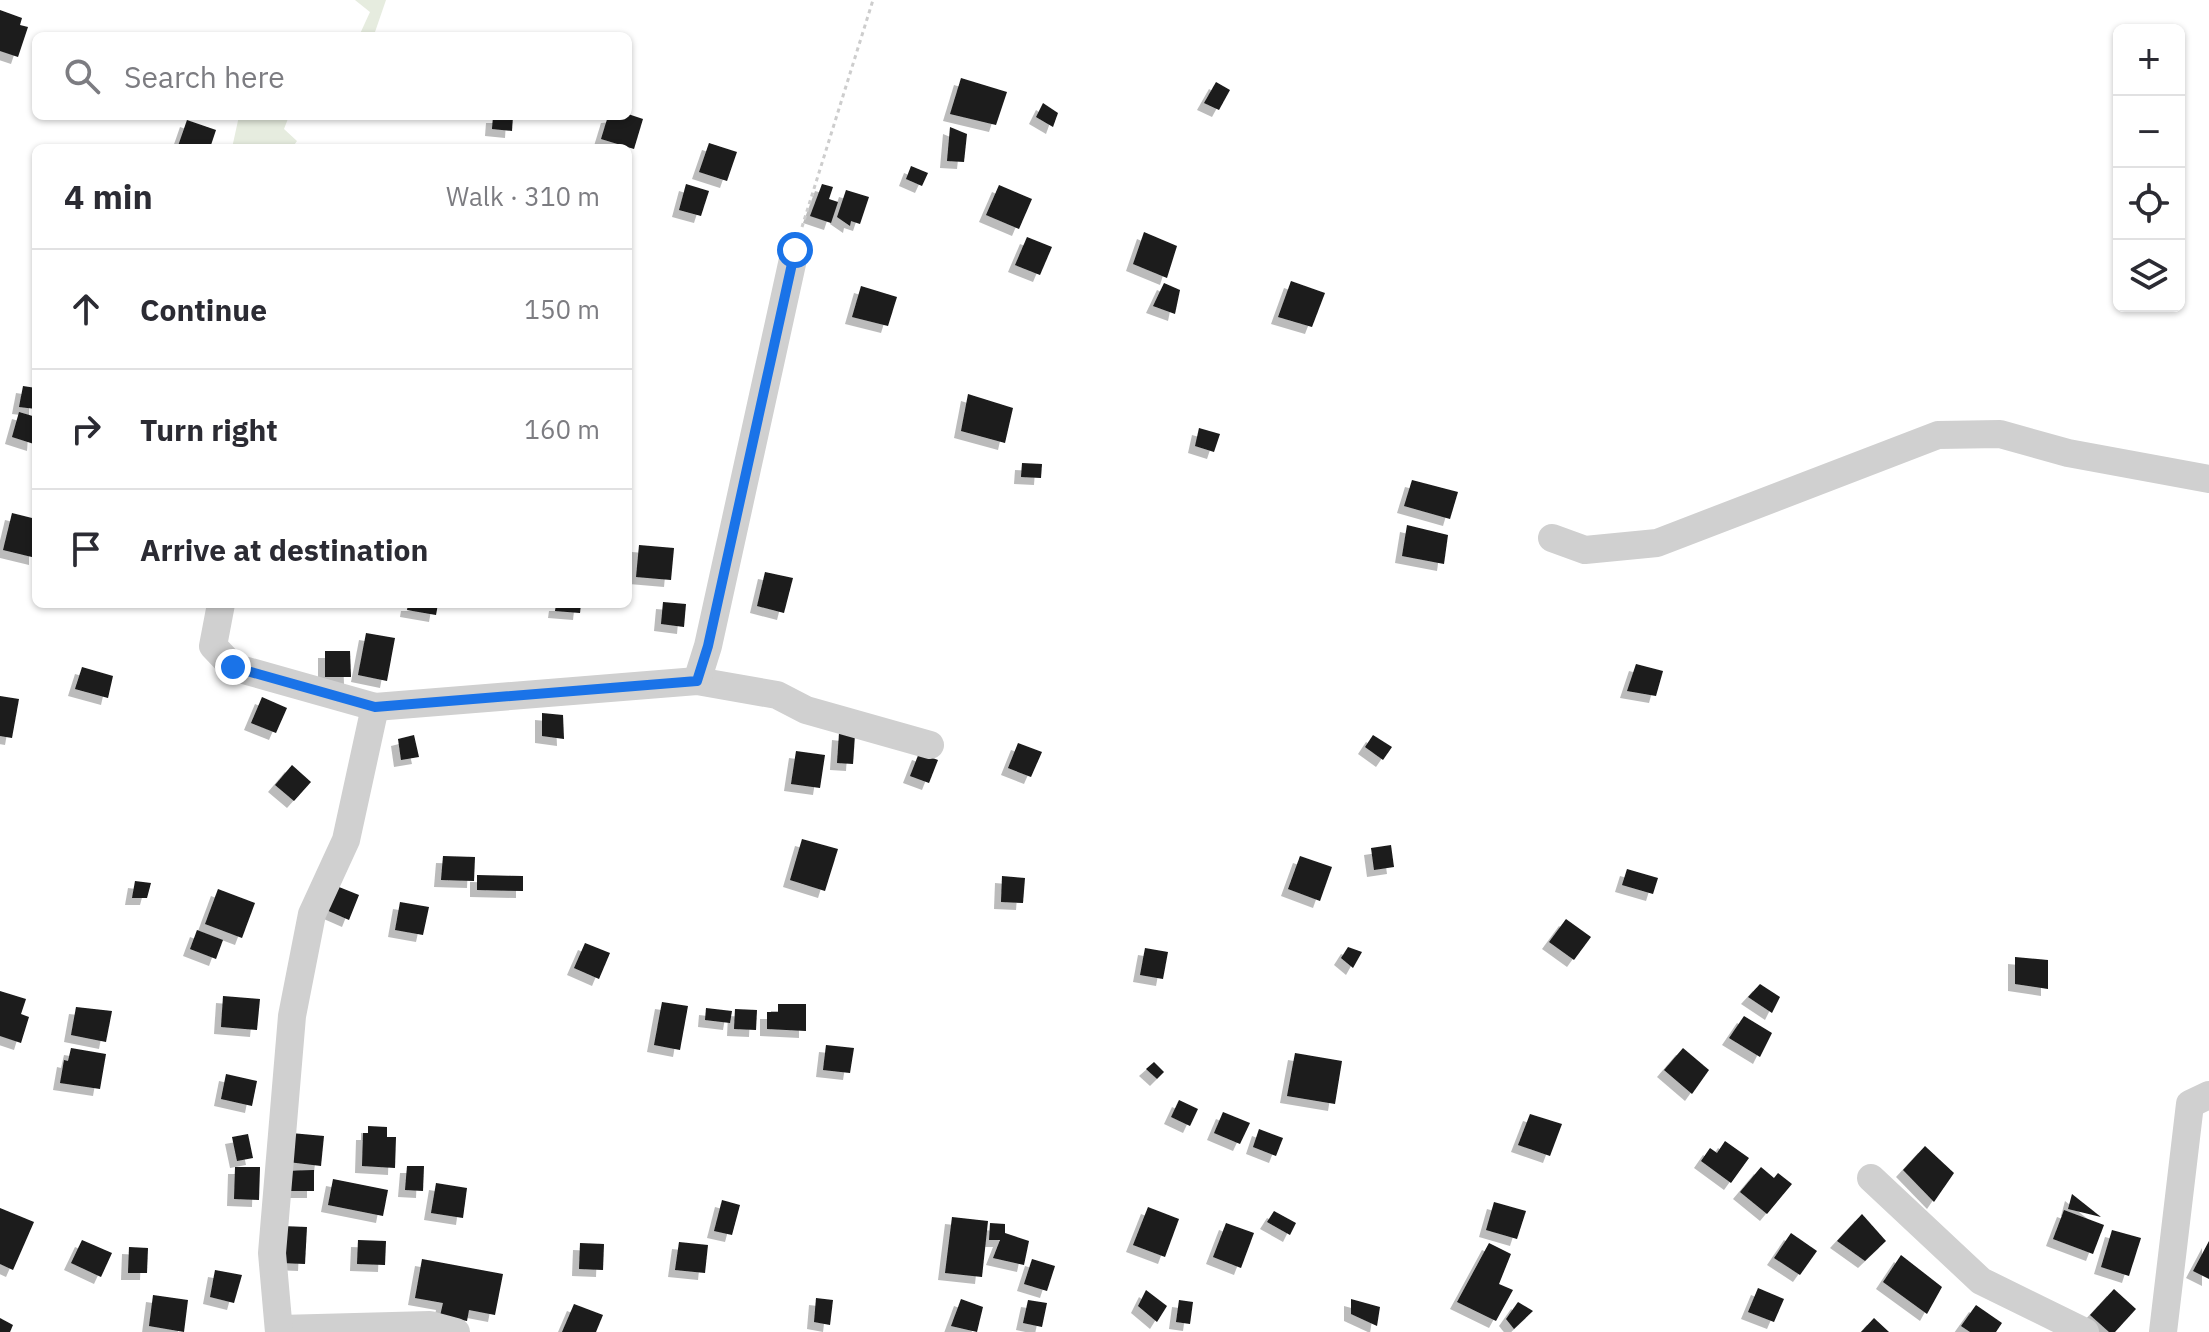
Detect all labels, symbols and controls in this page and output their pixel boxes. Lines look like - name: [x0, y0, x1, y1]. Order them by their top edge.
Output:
- map controls: [2113, 24, 2185, 312]
- button: +: [2113, 24, 2185, 96]
- search box: [32, 32, 632, 120]
- icon: search: [60, 54, 104, 98]
- text: Search here: [124, 57, 285, 96]
- button: −: [2113, 96, 2185, 168]
- button: locate: [2113, 168, 2185, 240]
- text: 4 min: [64, 174, 153, 218]
- text: Walk · 310 m: [446, 179, 600, 213]
- route start: [777, 232, 813, 268]
- button: layers: [2113, 240, 2185, 312]
- icon: ahead: [64, 287, 108, 331]
- text: Continue: [140, 290, 267, 329]
- text: 150 m: [524, 292, 600, 326]
- icon: right: [64, 407, 108, 451]
- text: Turn right: [140, 410, 278, 449]
- text: 160 m: [524, 412, 600, 446]
- icon: arrive: [64, 527, 108, 571]
- text: Arrive at destination: [140, 530, 428, 569]
- route end: [215, 649, 251, 685]

